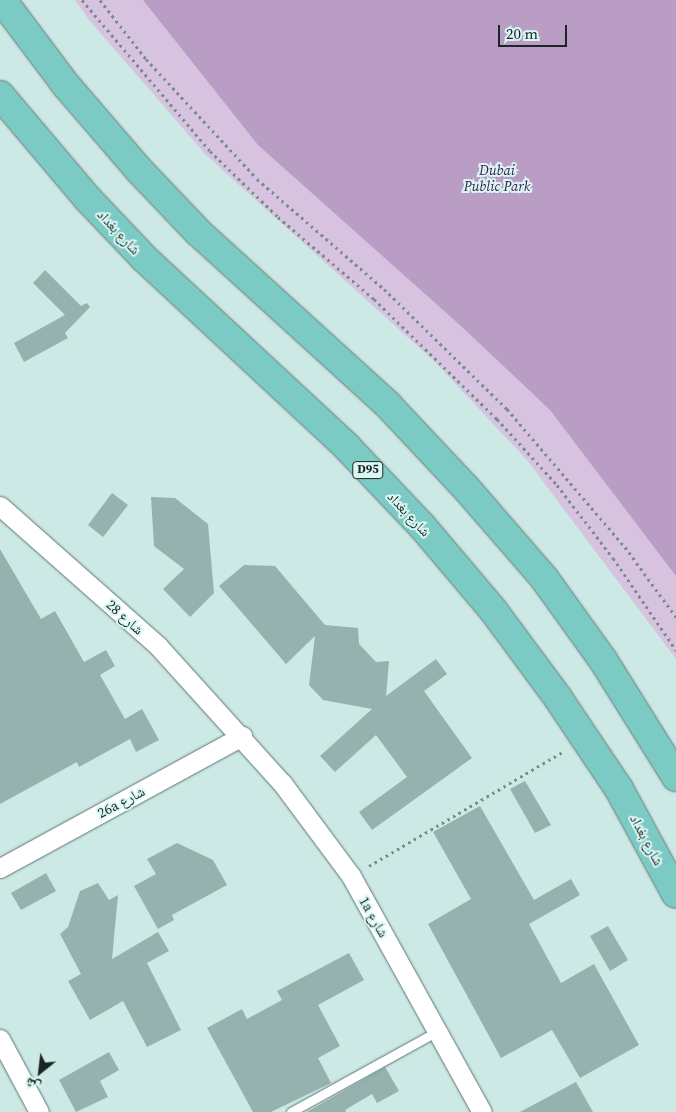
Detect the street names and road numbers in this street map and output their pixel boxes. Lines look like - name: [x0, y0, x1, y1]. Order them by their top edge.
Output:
- street label: شارع بغداد: [94, 206, 144, 258]
- road number: D95: [352, 460, 384, 480]
- street label: شارع بغداد: [384, 488, 434, 540]
- street label: شارع 28: [103, 596, 147, 638]
- street label: 26a شارع: [95, 783, 147, 821]
- street label: شارع بغداد: [627, 812, 667, 868]
- street label: 1a شارع: [356, 894, 392, 940]

